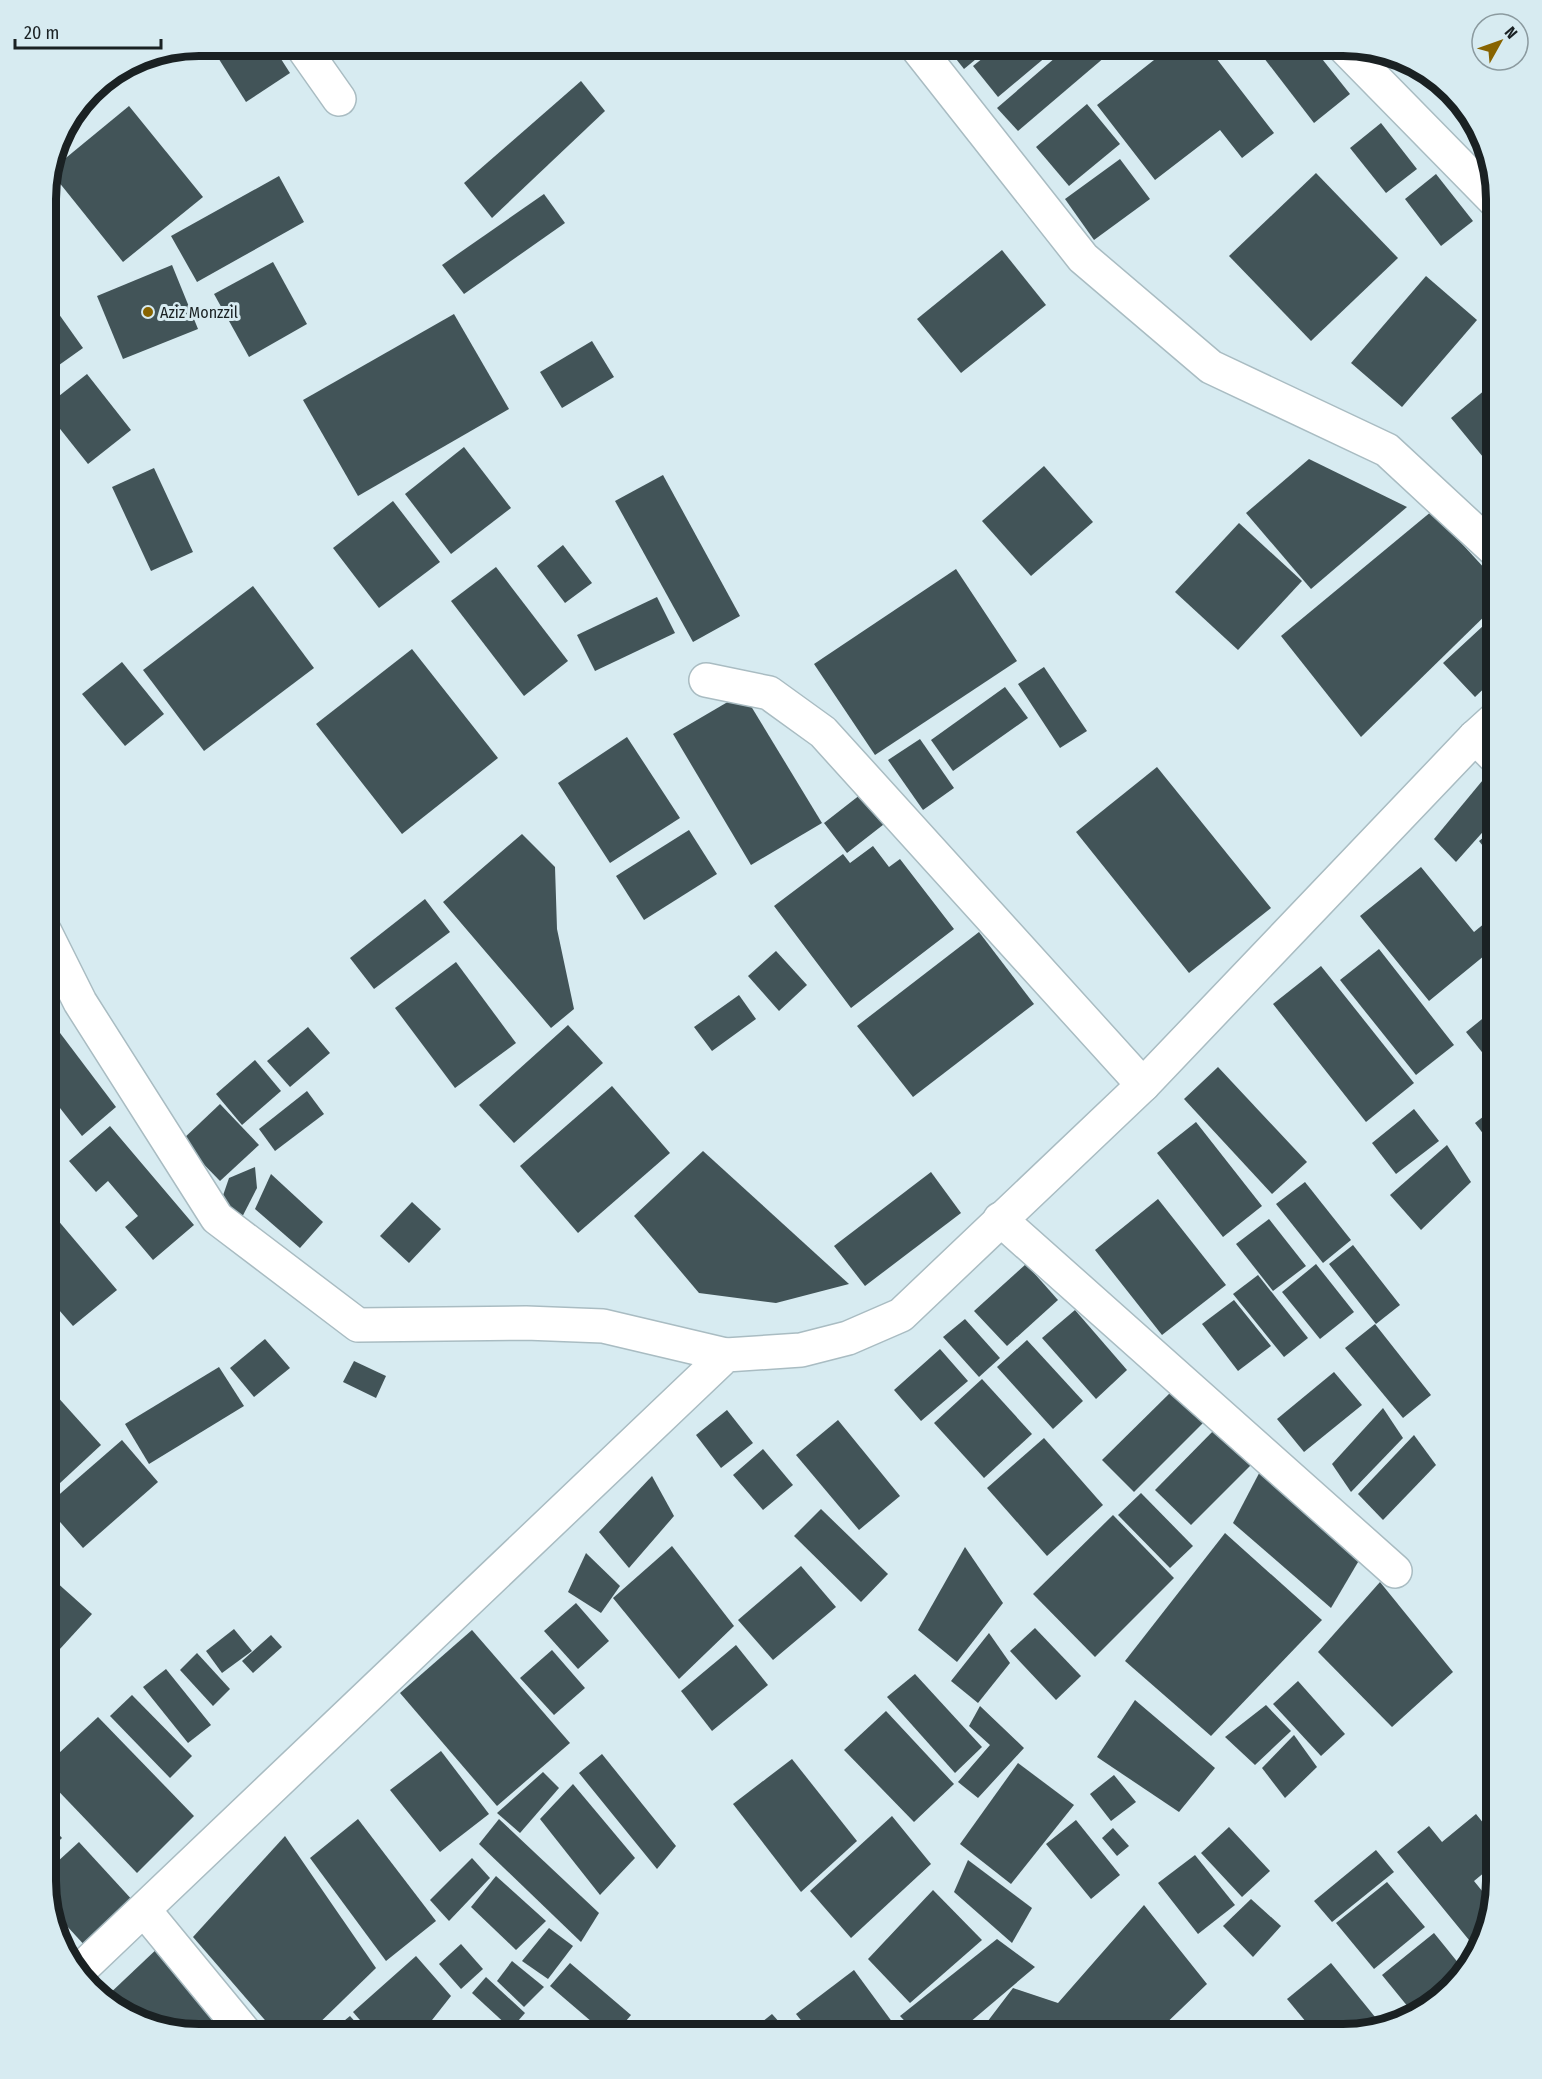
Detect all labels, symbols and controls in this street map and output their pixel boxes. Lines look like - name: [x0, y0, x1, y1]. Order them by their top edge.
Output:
- scale bar: [15, 12, 160, 50]
- north arrow: [1470, 12, 1530, 72]
- text: 20 m: [24, 22, 59, 44]
- text: N: [1501, 23, 1521, 42]
- place label: Aziz Monzzil: [160, 303, 238, 322]
- marker: Aziz Monzzil: [141, 305, 155, 319]

